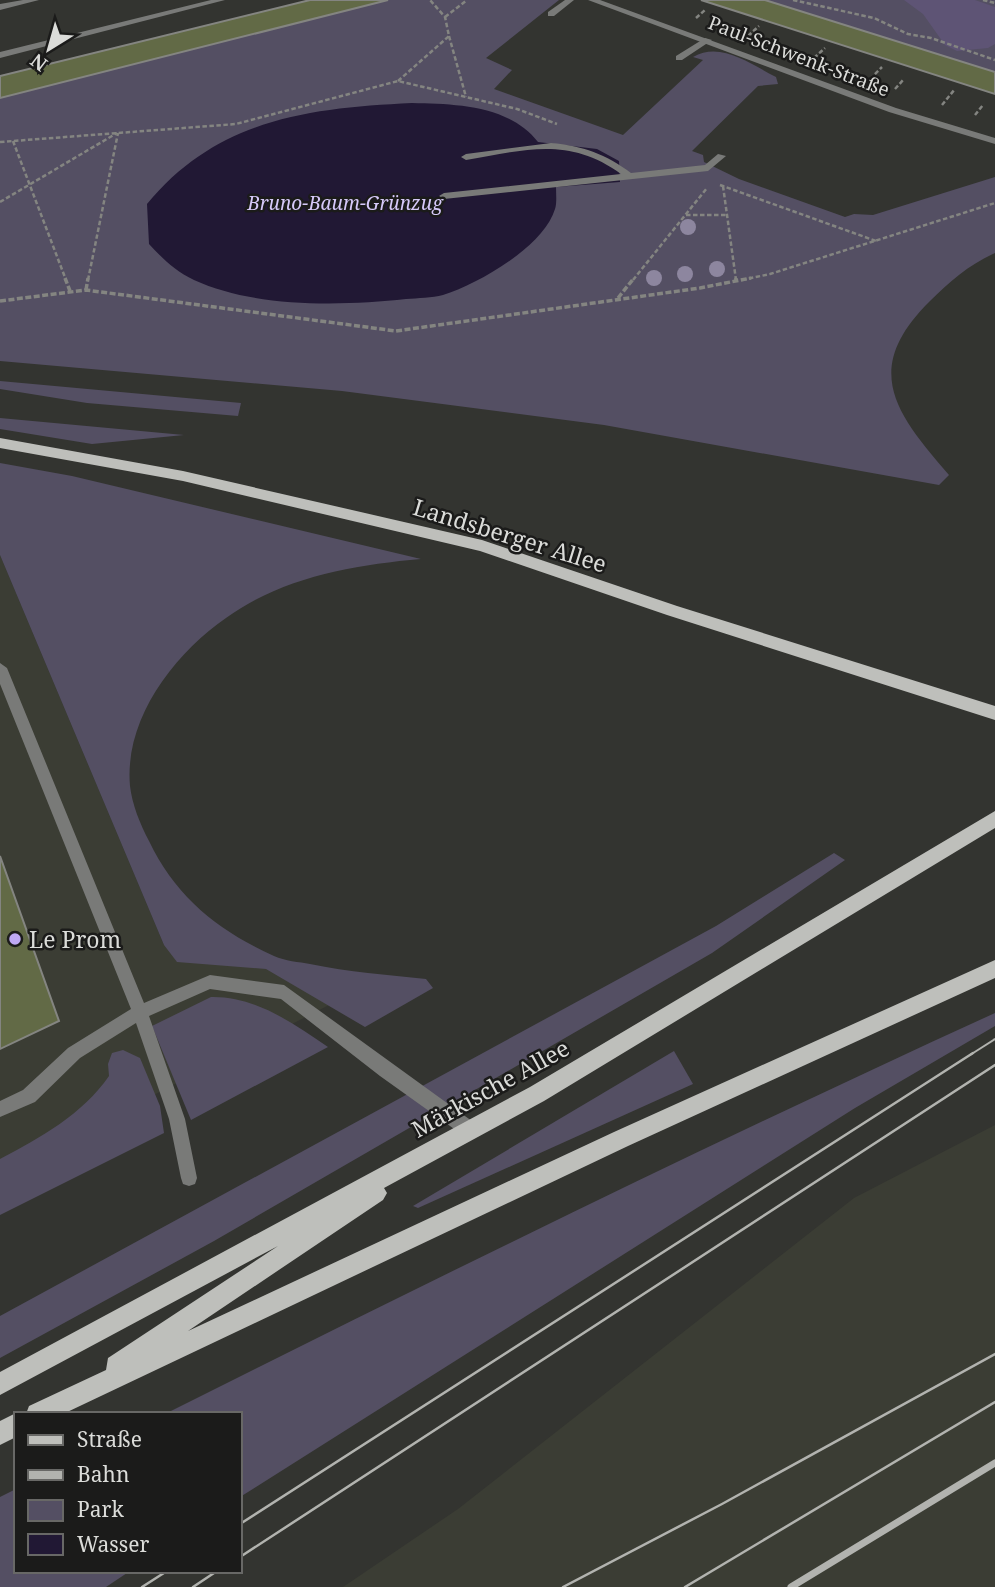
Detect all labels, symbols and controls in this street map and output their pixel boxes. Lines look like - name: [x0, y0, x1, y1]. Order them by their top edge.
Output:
- street label: Paul-Schwenk-Straße: [705, 9, 893, 103]
- north arrow: [14, 14, 84, 84]
- text: N: [25, 48, 53, 77]
- park label: Bruno-Baum-Grünzug: [246, 190, 444, 216]
- street label: Landsberger Allee: [409, 490, 611, 580]
- place label: Le Prom: [29, 923, 122, 955]
- marker: Le Prom: [7, 931, 23, 947]
- street label: Märkische Allee: [405, 1031, 575, 1145]
- legend: [14, 1412, 242, 1573]
- text: Straße: [77, 1425, 142, 1453]
- text: Bahn: [77, 1460, 129, 1488]
- text: Park: [77, 1495, 124, 1523]
- text: Wasser: [77, 1530, 150, 1558]

